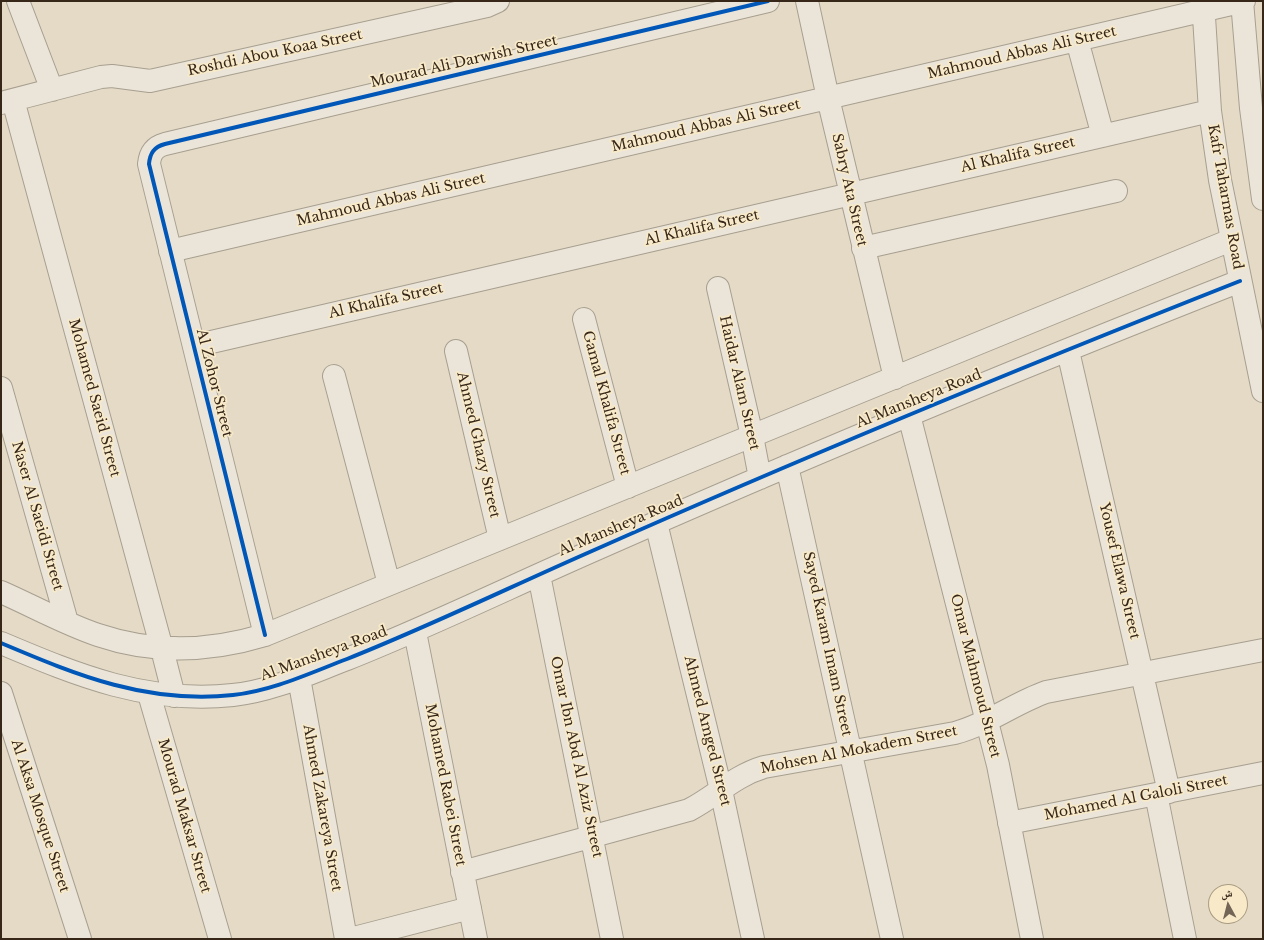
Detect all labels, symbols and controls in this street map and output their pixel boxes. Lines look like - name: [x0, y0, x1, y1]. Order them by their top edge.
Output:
- street label: Mahmoud Abbas Ali Street: [926, 23, 1118, 83]
- street label: Roshdi Abou Koaa Street: [186, 26, 364, 80]
- street label: Mourad Ali Darwish Street: [369, 32, 559, 92]
- street label: Mahmoud Abbas Ali Street: [610, 96, 802, 156]
- street label: Kafr Taharmas Road: [1204, 123, 1246, 271]
- street label: Sabry Ata Street: [828, 132, 870, 248]
- street label: Al Khalifa Street: [959, 134, 1077, 176]
- street label: Mahmoud Abbas Ali Street: [295, 170, 487, 230]
- street label: Al Khalifa Street: [643, 207, 761, 249]
- street label: Al Khalifa Street: [327, 280, 445, 322]
- street label: Haidar Alam Street: [715, 314, 763, 452]
- street label: Mohamed Saeid Street: [65, 317, 123, 479]
- street label: Al Zohor Street: [192, 327, 236, 439]
- street label: Gamal Khalifa Street: [579, 329, 633, 477]
- street label: Al Mansheya Road: [854, 366, 984, 432]
- street label: Ahmed Ghazy Street: [453, 370, 503, 520]
- street label: Naser Al Saeidi Street: [8, 440, 66, 592]
- street label: Al Mansheya Road: [556, 492, 686, 560]
- street label: Yousef Elawa Street: [1095, 501, 1143, 641]
- street label: Sayed Karam Imam Street: [799, 550, 855, 738]
- street label: Omar Mahmoud Street: [946, 592, 1004, 760]
- street label: Al Mansheya Road: [258, 623, 390, 685]
- street label: Ahmed Amged Street: [680, 654, 734, 808]
- street label: Omar Ibn Abd Al Aziz Street: [546, 655, 606, 859]
- street label: Mohamed Rabei Street: [421, 703, 469, 867]
- street label: Ahmed Zakareya Street: [299, 723, 345, 893]
- street label: Mohsen Al Mokadem Street: [759, 723, 959, 777]
- street label: Al Aksa Mosque Street: [7, 737, 73, 895]
- street label: Mourad Maksar Street: [154, 737, 214, 895]
- street label: Mohamed Al Galoli Street: [1043, 772, 1229, 824]
- north arrow: [1208, 884, 1248, 924]
- text: ش: [1220, 885, 1233, 901]

